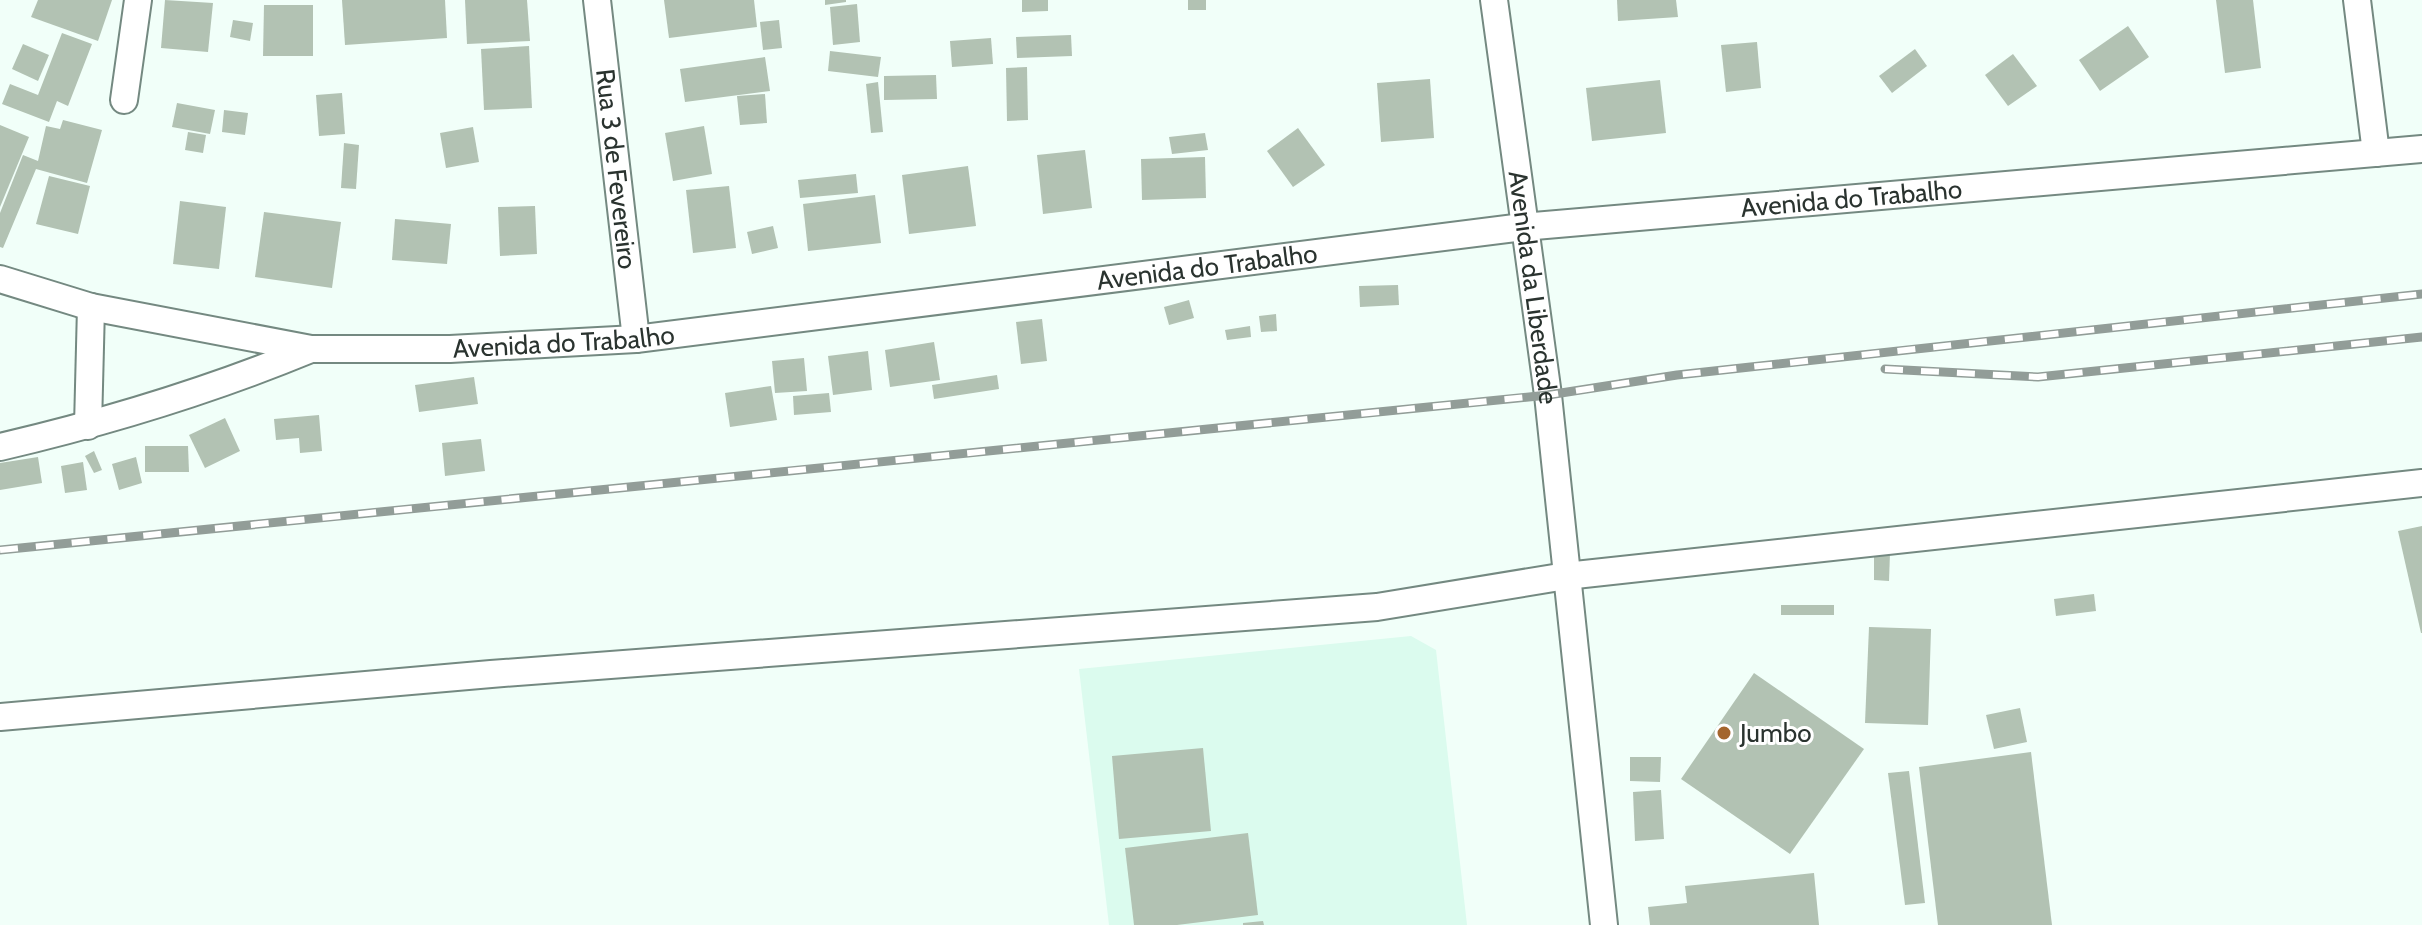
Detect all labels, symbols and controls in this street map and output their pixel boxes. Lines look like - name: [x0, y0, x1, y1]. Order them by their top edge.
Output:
- street label: Rua 3 de Fevereiro: [589, 67, 644, 271]
- street label: Avenida da Liberdade: [1501, 169, 1565, 406]
- street label: Avenida do Trabalho: [1739, 173, 1963, 224]
- street label: Avenida do Trabalho: [1095, 237, 1319, 297]
- street label: Avenida do Trabalho: [452, 318, 676, 365]
- place label: Jumbo: [1739, 717, 1812, 749]
- marker: Jumbo: [1715, 724, 1733, 742]

